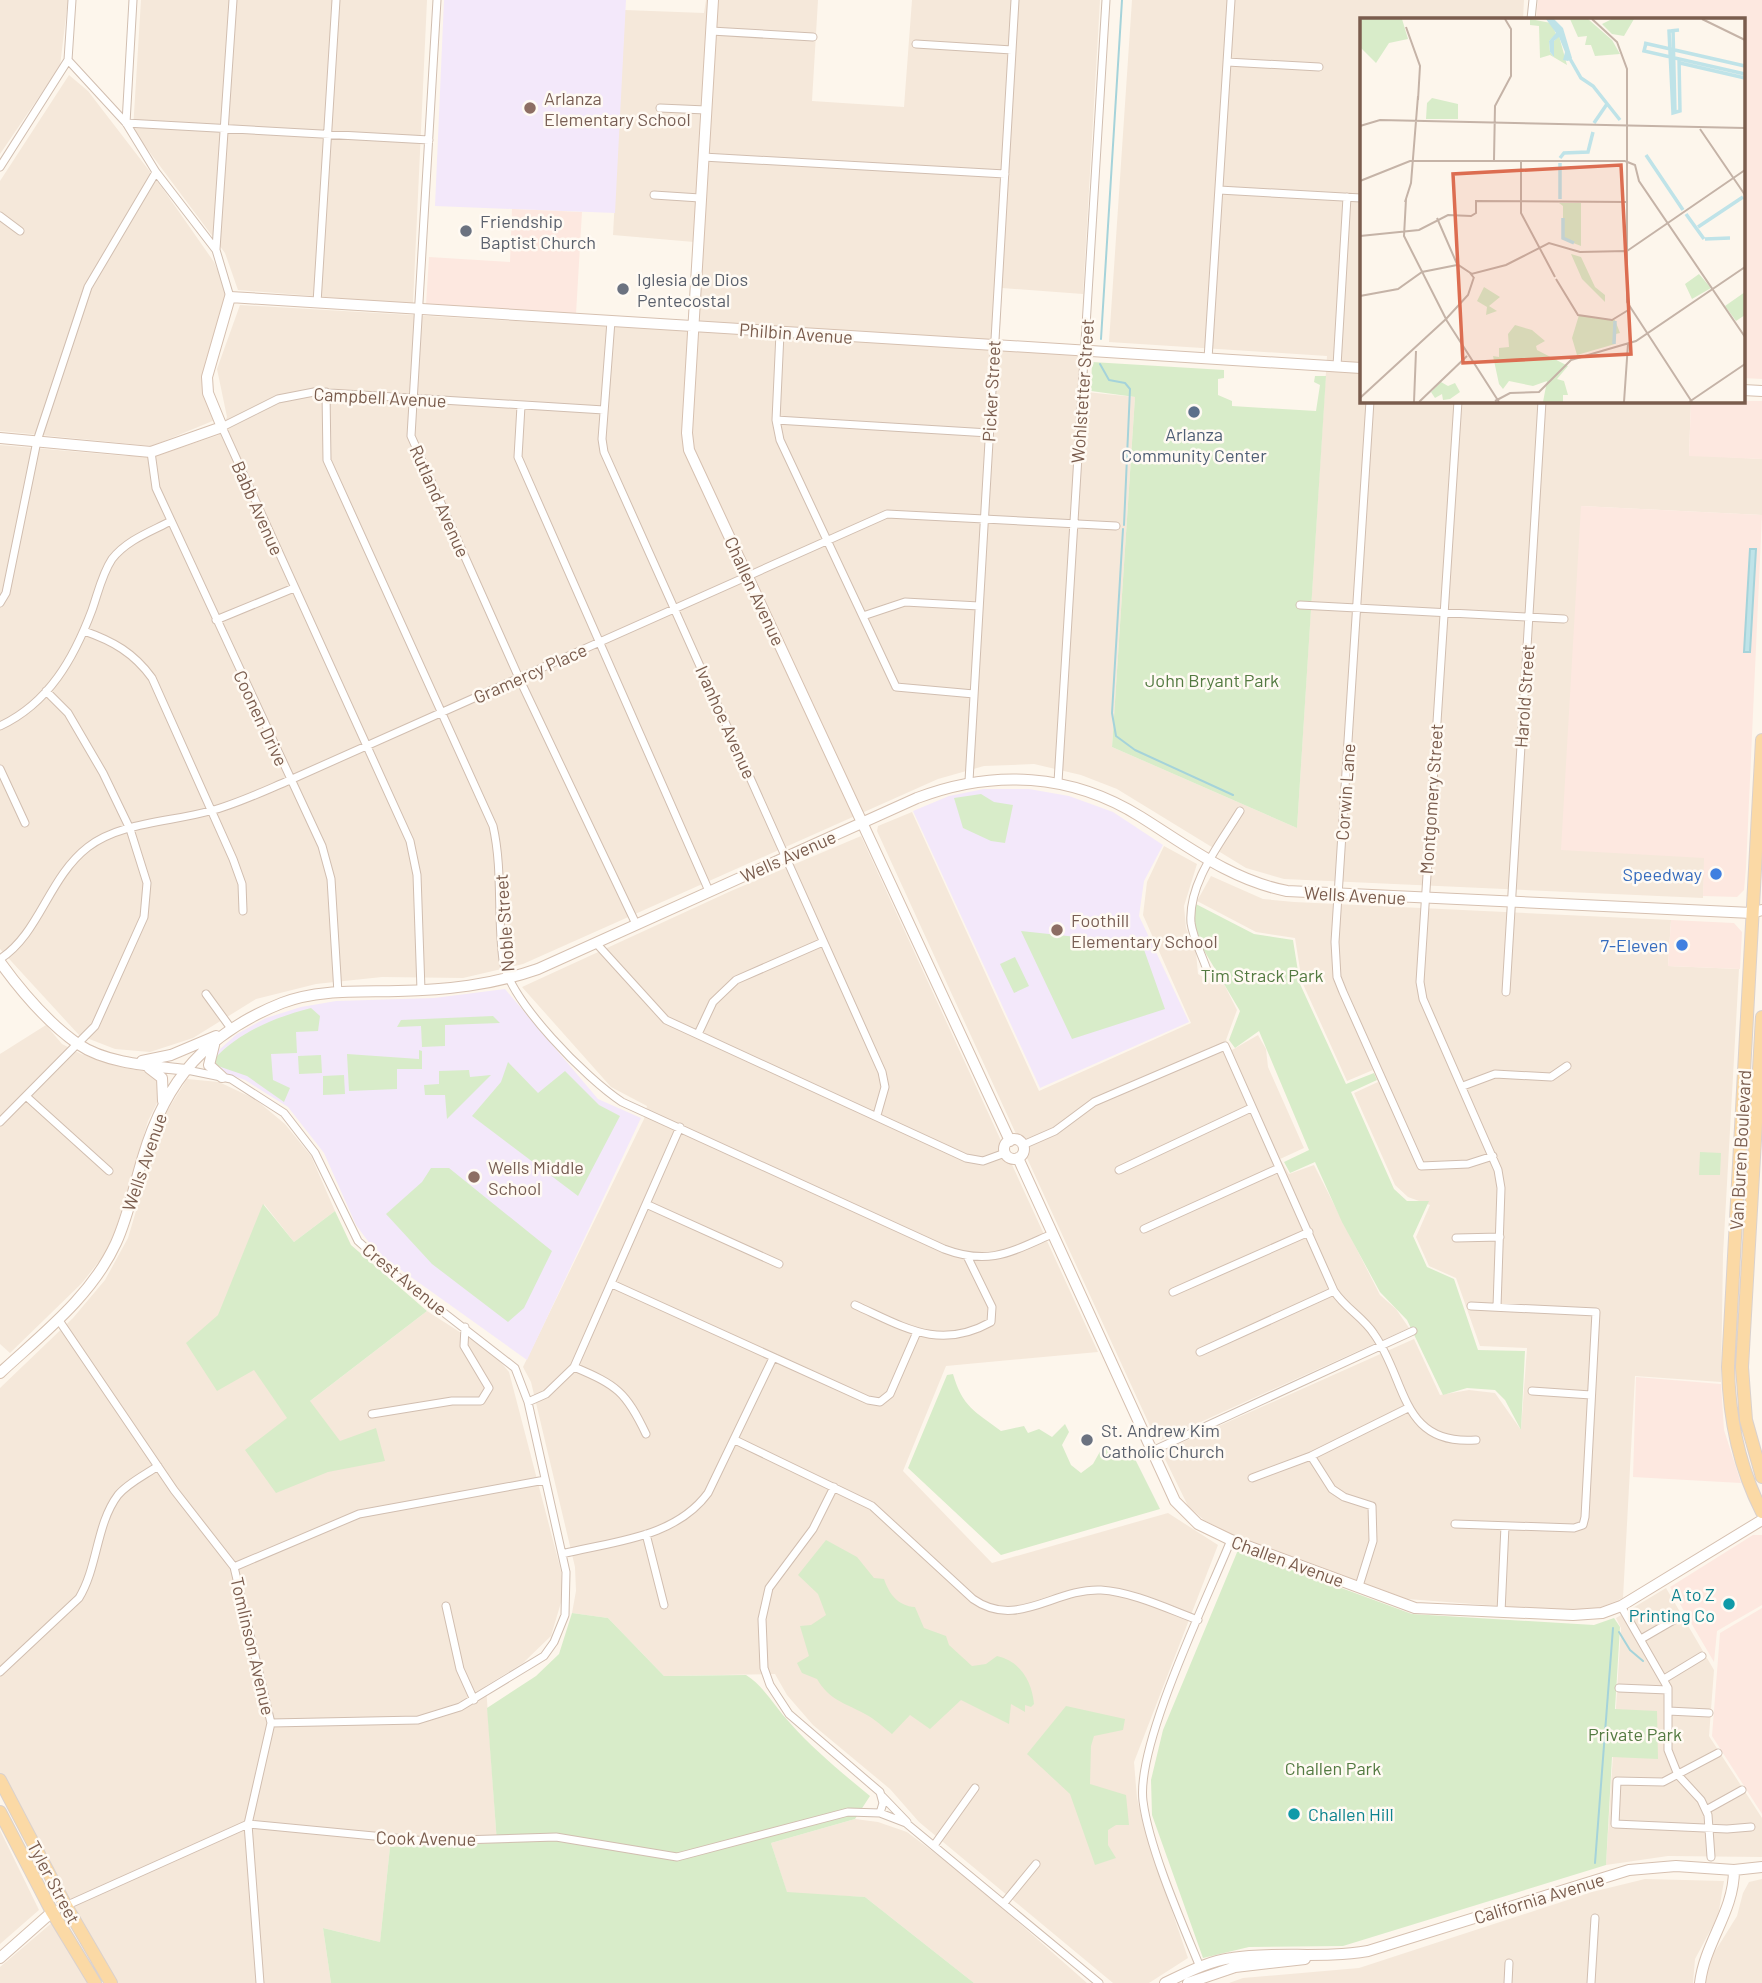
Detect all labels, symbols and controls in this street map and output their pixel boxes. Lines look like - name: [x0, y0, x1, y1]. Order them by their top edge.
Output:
- inset map: [1360, 18, 1744, 402]
- place label: Arlanza Elementary School: [544, 87, 691, 130]
- marker: Arlanza Elementary School: [522, 100, 538, 116]
- place label: Friendship Baptist Church: [480, 210, 596, 253]
- marker: Friendship Baptist Church: [458, 223, 474, 239]
- place label: Iglesia de Dios Pentecostal: [637, 268, 748, 311]
- marker: Iglesia de Dios Pentecostal: [615, 281, 631, 297]
- street label: Philbin Avenue: [738, 318, 854, 348]
- street label: Wohlstetter Street: [1066, 318, 1098, 464]
- street label: Picker Street: [977, 339, 1005, 443]
- street label: Campbell Avenue: [313, 383, 447, 411]
- marker: Arlanza Community Center: [1186, 404, 1202, 420]
- place label: Arlanza Community Center: [1121, 423, 1267, 466]
- street label: Rutland Avenue: [405, 441, 475, 561]
- street label: Babb Avenue: [227, 457, 289, 559]
- street label: Challen Avenue: [720, 533, 790, 649]
- street label: Gramercy Place: [470, 638, 590, 708]
- street label: Harold Street: [1509, 643, 1539, 749]
- street label: Ivanhoe Avenue: [691, 662, 761, 782]
- street label: Coonen Drive: [229, 667, 293, 769]
- park label: John Bryant Park: [1145, 669, 1279, 691]
- street label: Montgomery Street: [1415, 723, 1447, 875]
- street label: Corwin Lane: [1331, 743, 1359, 841]
- street label: Wells Avenue: [737, 825, 839, 887]
- place label: Speedway: [1622, 863, 1702, 885]
- marker: Speedway: [1708, 866, 1724, 882]
- street label: Noble Street: [490, 873, 518, 973]
- street label: Wells Avenue: [1303, 881, 1407, 909]
- place label: Foothill Elementary School: [1071, 909, 1218, 952]
- marker: Foothill Elementary School: [1049, 922, 1065, 938]
- place label: 7-Eleven: [1600, 934, 1668, 956]
- marker: 7-Eleven: [1674, 937, 1690, 953]
- park label: Tim Strack Park: [1200, 964, 1324, 986]
- street label: Van Buren Boulevard: [1725, 1069, 1755, 1231]
- street label: Wells Avenue: [117, 1110, 171, 1214]
- place label: Wells Middle School: [488, 1156, 584, 1199]
- marker: Wells Middle School: [466, 1169, 482, 1185]
- street label: Crest Avenue: [358, 1238, 452, 1320]
- place label: St. Andrew Kim Catholic Church: [1101, 1419, 1224, 1462]
- marker: St. Andrew Kim Catholic Church: [1079, 1432, 1095, 1448]
- street label: Challen Avenue: [1229, 1530, 1347, 1592]
- street label: Tomlinson Avenue: [226, 1575, 280, 1717]
- place label: A to Z Printing Co: [1629, 1583, 1715, 1626]
- marker: A to Z Printing Co: [1721, 1596, 1737, 1612]
- park label: Private Park: [1588, 1723, 1682, 1745]
- park label: Challen Park: [1285, 1757, 1381, 1779]
- place label: Challen Hill: [1308, 1803, 1394, 1825]
- marker: Challen Hill: [1286, 1806, 1302, 1822]
- street label: Cook Avenue: [376, 1826, 476, 1850]
- street label: Tyler Street: [23, 1837, 85, 1927]
- street label: California Avenue: [1471, 1868, 1607, 1928]

